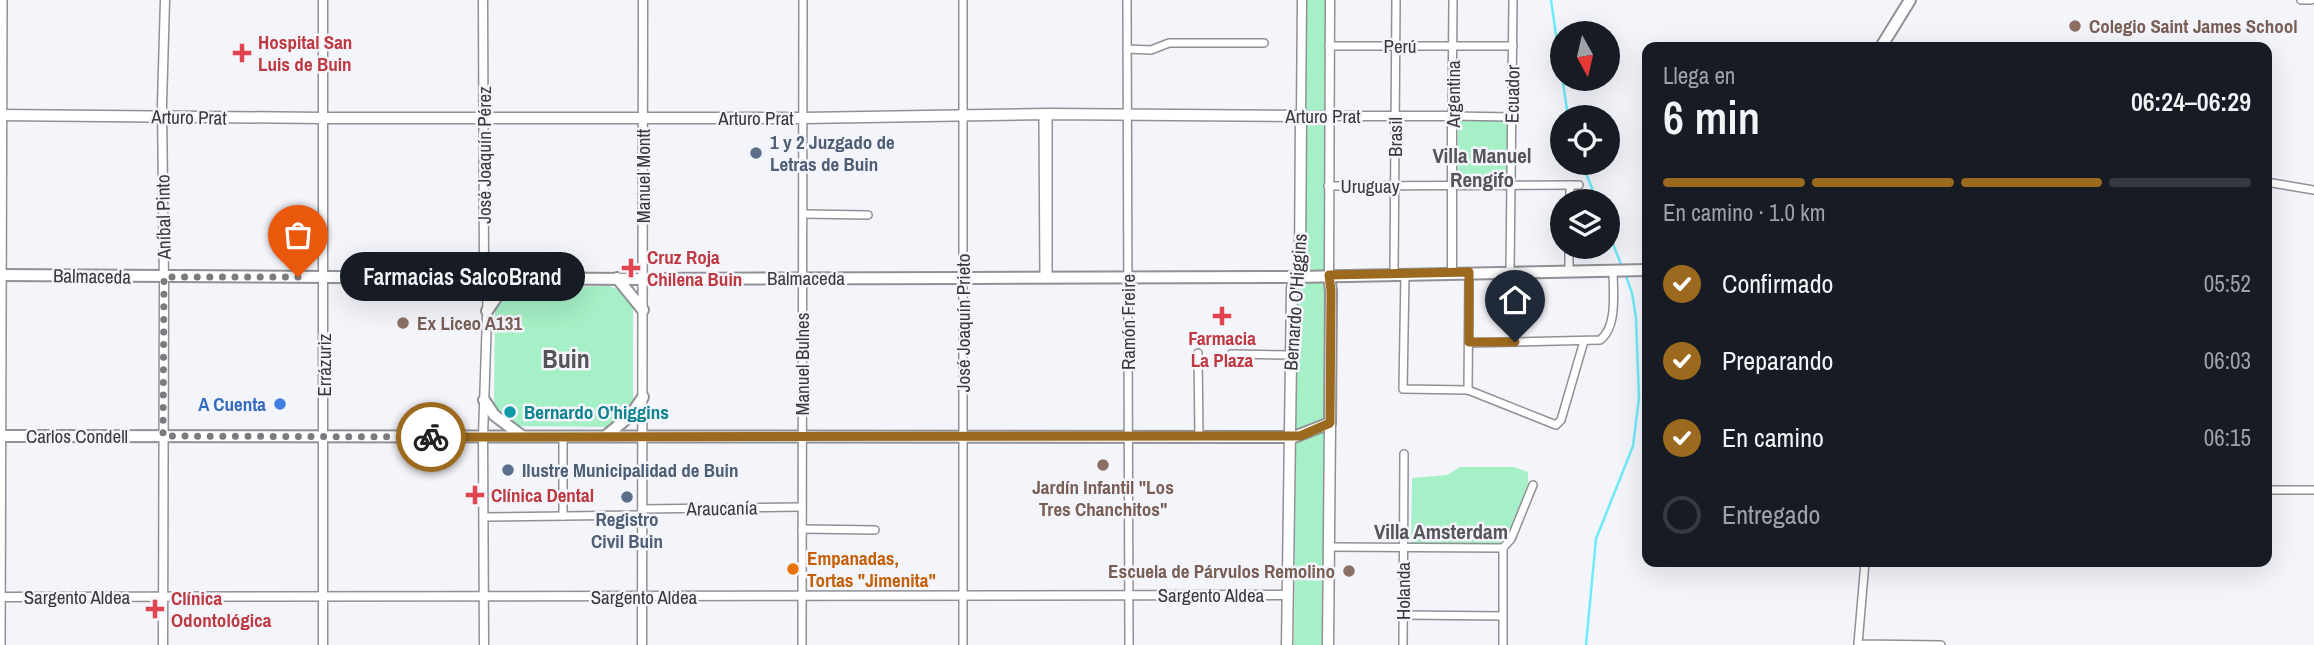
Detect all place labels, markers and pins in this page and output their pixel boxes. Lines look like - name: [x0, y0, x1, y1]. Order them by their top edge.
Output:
- place label: Colegio Saint James School: [2089, 13, 2298, 39]
- marker: Colegio Saint James School: [2067, 18, 2083, 34]
- place label: Hospital San Luis de Buin: [258, 29, 352, 77]
- marker: Hospital San Luis de Buin: [232, 43, 252, 63]
- place label: 1 y 2 Juzgado de Letras de Buin: [770, 129, 895, 177]
- marker: 1 y 2 Juzgado de Letras de Buin: [748, 145, 764, 161]
- pin: [268, 205, 328, 277]
- place label: Cruz Roja Chilena Buin: [647, 244, 742, 292]
- callout: Farmacias SalcoBrand: [340, 252, 585, 302]
- marker: Cruz Roja Chilena Buin: [621, 258, 641, 278]
- pin: [1485, 270, 1545, 342]
- marker: Farmacia La Plaza: [1214, 308, 1230, 324]
- place label: Ex Liceo A131: [417, 310, 522, 336]
- marker: Ex Liceo A131: [395, 315, 411, 331]
- place label: Farmacia La Plaza: [1188, 325, 1256, 373]
- place label: A Cuenta: [198, 391, 266, 417]
- marker: A Cuenta: [272, 396, 288, 412]
- place label: Bernardo O'higgins: [524, 399, 669, 425]
- marker: Bernardo O'higgins: [502, 404, 518, 420]
- place label: Ilustre Municipalidad de Buin: [522, 457, 738, 483]
- marker: Jardín Infantil "Los Tres Chanchitos": [1095, 457, 1111, 473]
- marker: Ilustre Municipalidad de Buin: [500, 462, 516, 478]
- place label: Jardín Infantil "Los Tres Chanchitos": [1032, 474, 1174, 522]
- place label: Clínica Dental: [491, 482, 594, 508]
- marker: Clínica Dental: [465, 485, 485, 505]
- marker: Registro Civil Buin: [619, 489, 635, 505]
- place label: Registro Civil Buin: [591, 506, 663, 554]
- place label: Empanadas, Tortas "Jimenita": [807, 545, 936, 593]
- place label: Escuela de Párvulos Remolino: [1108, 558, 1335, 584]
- marker: Empanadas, Tortas "Jimenita": [785, 561, 801, 577]
- marker: Escuela de Párvulos Remolino: [1341, 563, 1357, 579]
- place label: Clínica Odontológica: [171, 585, 272, 633]
- marker: Clínica Odontológica: [145, 599, 165, 619]

